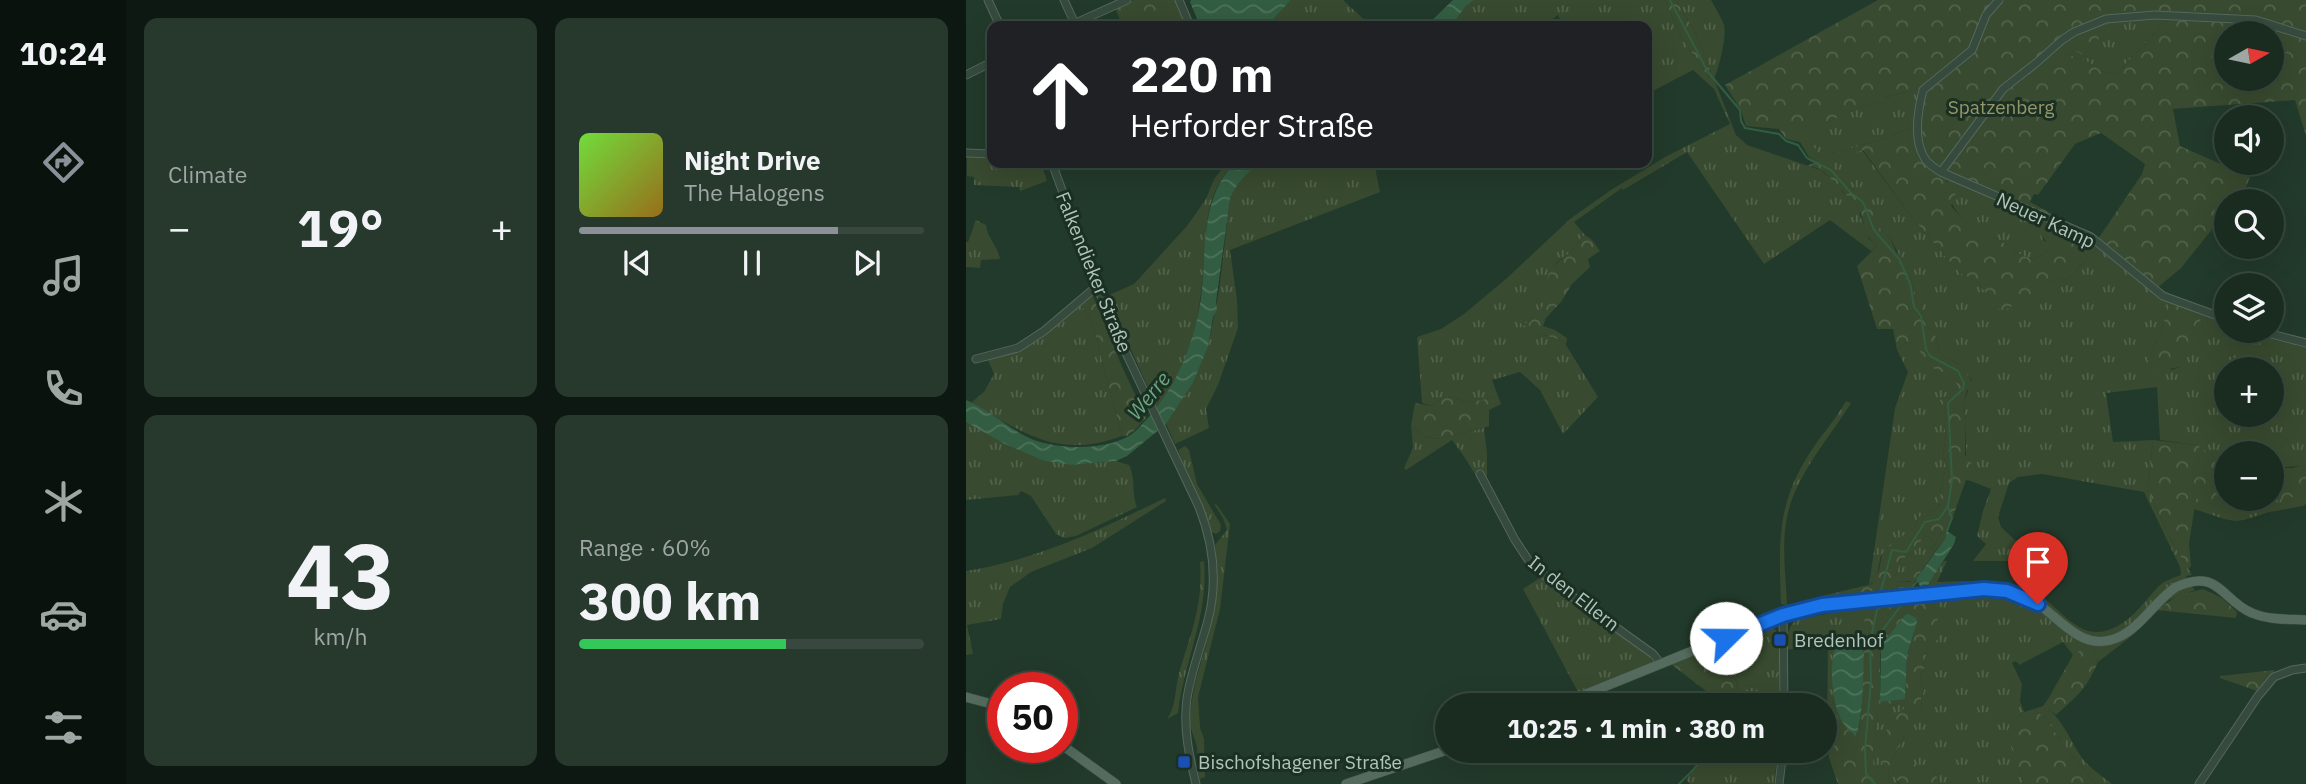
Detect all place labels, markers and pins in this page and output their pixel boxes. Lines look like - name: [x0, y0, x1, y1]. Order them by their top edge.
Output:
- pin: [2008, 532, 2068, 604]
- place label: Bredenhof: [1794, 628, 1883, 652]
- marker: Bredenhof: [1772, 632, 1788, 648]
- place label: Bischofshagener Straße: [1198, 750, 1402, 774]
- marker: Bischofshagener Straße: [1176, 754, 1192, 770]

